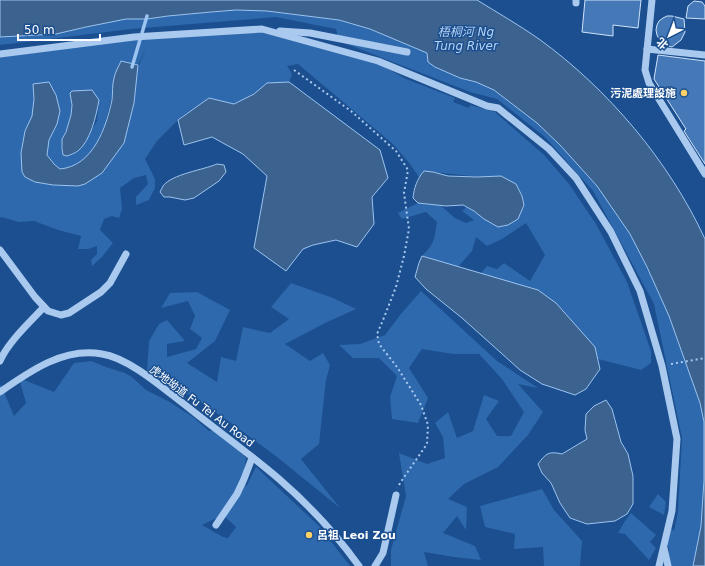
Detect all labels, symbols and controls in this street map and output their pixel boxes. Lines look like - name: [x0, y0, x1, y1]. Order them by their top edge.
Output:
- scale bar: [18, 16, 100, 42]
- north arrow: [649, 16, 689, 56]
- text: 50 m: [24, 23, 55, 37]
- water label: 梧桐河 Ng Tung River: [434, 25, 499, 53]
- text: 北: [654, 35, 671, 52]
- place label: 污泥處理設施: [610, 87, 676, 100]
- marker: 污泥處理設施: [679, 88, 689, 98]
- street label: 虎地坳道 Fu Tei Au Road: [147, 363, 257, 450]
- place label: 呂祖 Leoi Zou: [317, 529, 396, 542]
- marker: 呂祖 Leoi Zou: [304, 530, 314, 540]

